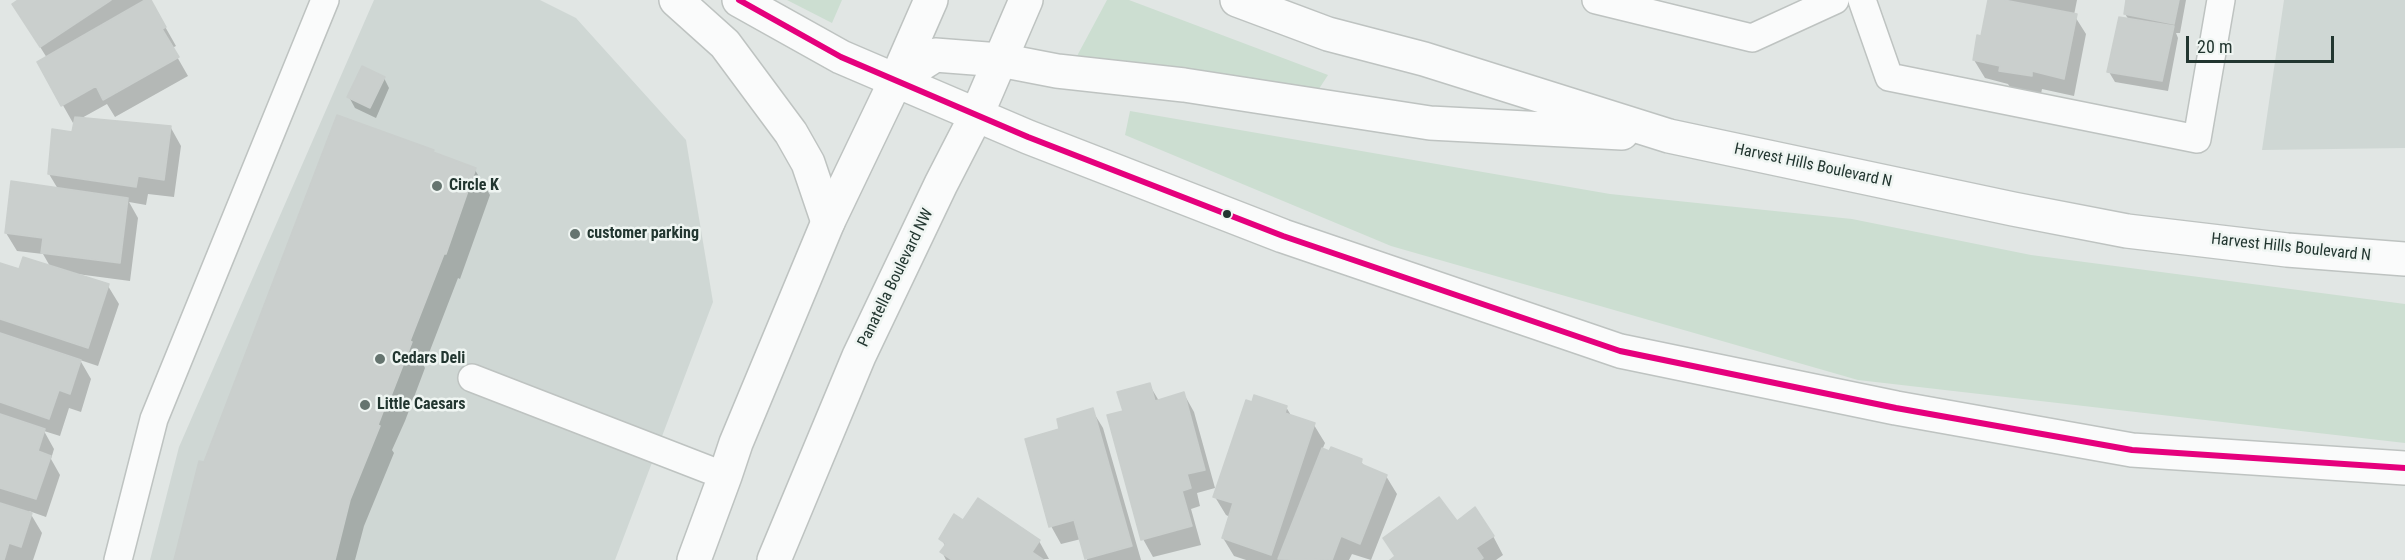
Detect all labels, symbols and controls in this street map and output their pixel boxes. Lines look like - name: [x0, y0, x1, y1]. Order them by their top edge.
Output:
- scale bar: [2189, 24, 2338, 62]
- text: 20 m: [2197, 36, 2232, 57]
- street label: Harvest Hills Boulevard N: [1732, 140, 1894, 192]
- place label: Circle K: [449, 176, 499, 196]
- marker: Circle K: [430, 179, 444, 193]
- street label: Panatella Boulevard NW: [854, 206, 938, 350]
- unlabelled marker: [1221, 208, 1233, 220]
- place label: customer parking: [587, 224, 699, 244]
- marker: customer parking: [568, 227, 582, 241]
- street label: Harvest Hills Boulevard N: [2210, 230, 2372, 266]
- place label: Cedars Deli: [392, 349, 465, 369]
- marker: Cedars Deli: [373, 352, 387, 366]
- place label: Little Caesars: [377, 395, 466, 415]
- marker: Little Caesars: [358, 398, 372, 412]

